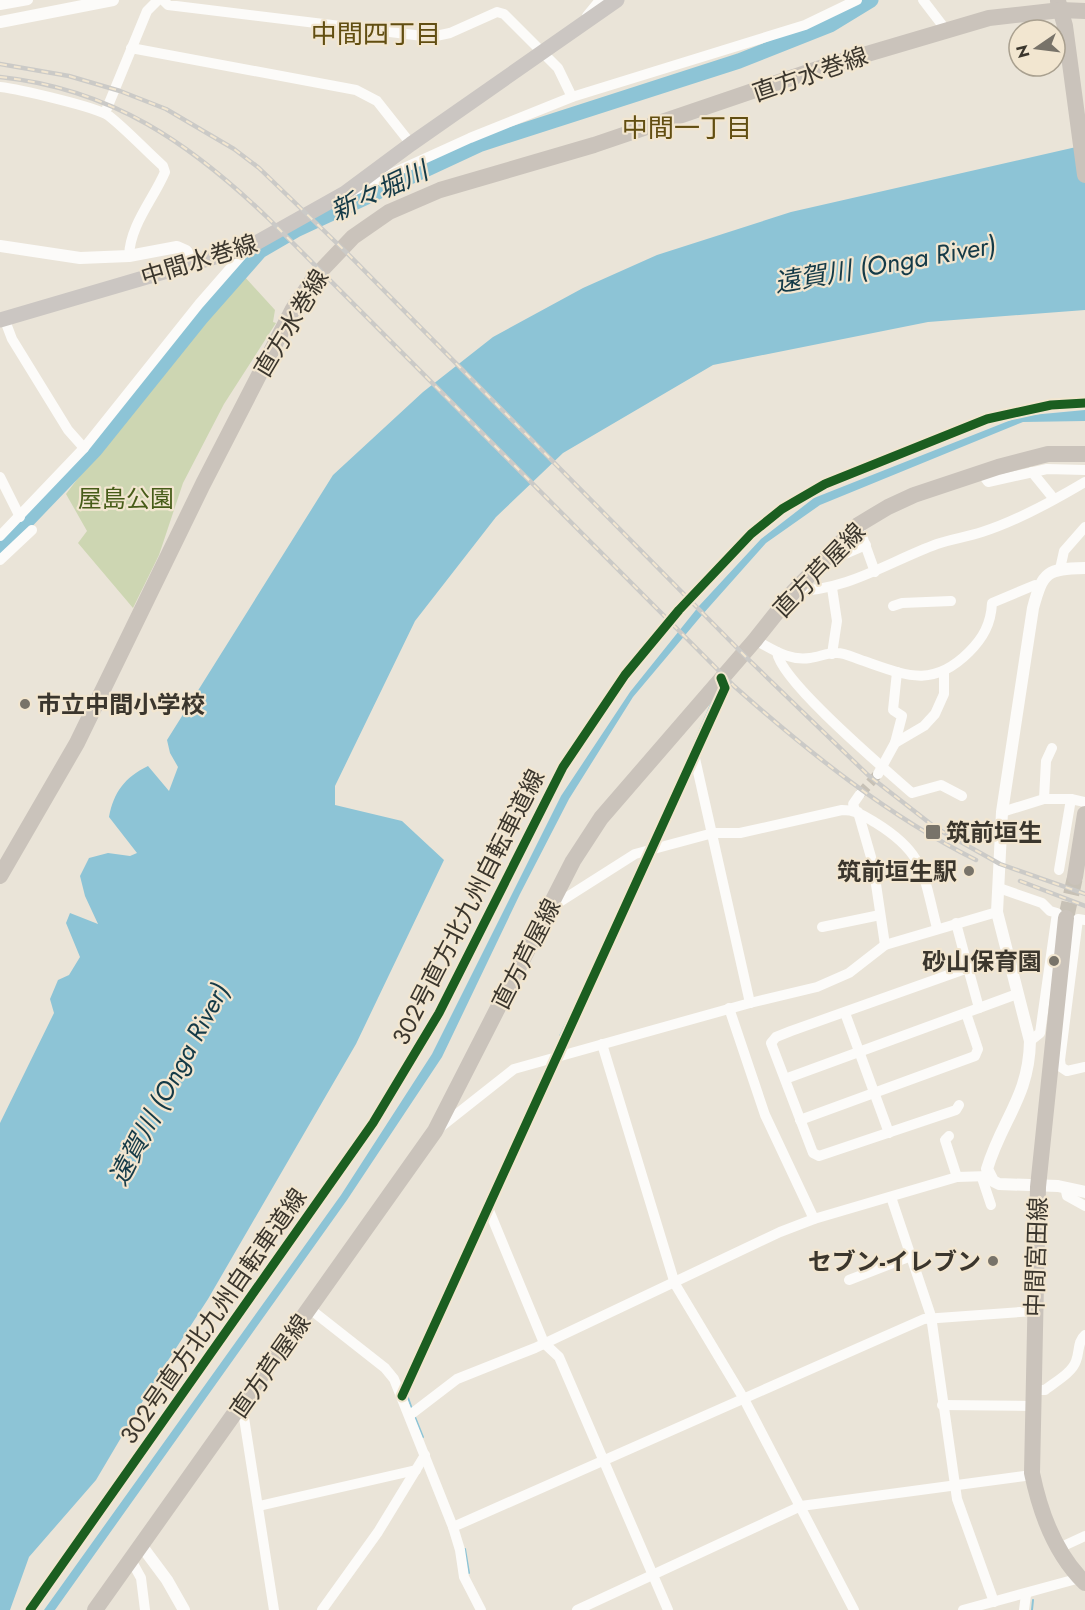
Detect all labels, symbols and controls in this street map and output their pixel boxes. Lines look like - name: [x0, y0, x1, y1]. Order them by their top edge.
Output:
- district label: 中間四丁目: [311, 15, 441, 53]
- north arrow: [1007, 18, 1067, 78]
- street label: 直方水巻線: [748, 38, 872, 110]
- text: N: [1010, 43, 1036, 60]
- district label: 中間一丁目: [622, 109, 752, 147]
- water label: 新々堀川: [324, 151, 437, 230]
- street label: 中間水巻線: [137, 226, 261, 294]
- water label: 遠賀川 (Onga River): [771, 226, 999, 302]
- street label: 直方水巻線: [245, 263, 337, 383]
- park label: 屋島公園: [78, 481, 174, 516]
- street label: 直方芦屋線: [765, 515, 873, 625]
- place label: 市立中間小学校: [37, 687, 205, 722]
- marker: 市立中間小学校: [18, 697, 32, 711]
- street label: 302号直方北九州自転車道線: [383, 763, 553, 1051]
- place label: 筑前垣生: [946, 815, 1042, 850]
- marker: 筑前垣生: [924, 823, 942, 841]
- place label: 筑前垣生駅: [837, 854, 957, 889]
- marker: 筑前垣生駅: [962, 864, 976, 878]
- street label: 直方芦屋線: [483, 893, 569, 1015]
- place label: 砂山保育園: [922, 944, 1042, 979]
- marker: 砂山保育園: [1047, 954, 1061, 968]
- water label: 遠賀川 (Onga River): [100, 976, 238, 1192]
- street label: 302号直方北九州自転車道線: [111, 1181, 315, 1451]
- street label: 中間宮田線: [1016, 1196, 1056, 1318]
- place label: セブン-イレブン: [808, 1244, 981, 1279]
- marker: セブン-イレブン: [986, 1254, 1000, 1268]
- street label: 直方芦屋線: [221, 1307, 319, 1425]

